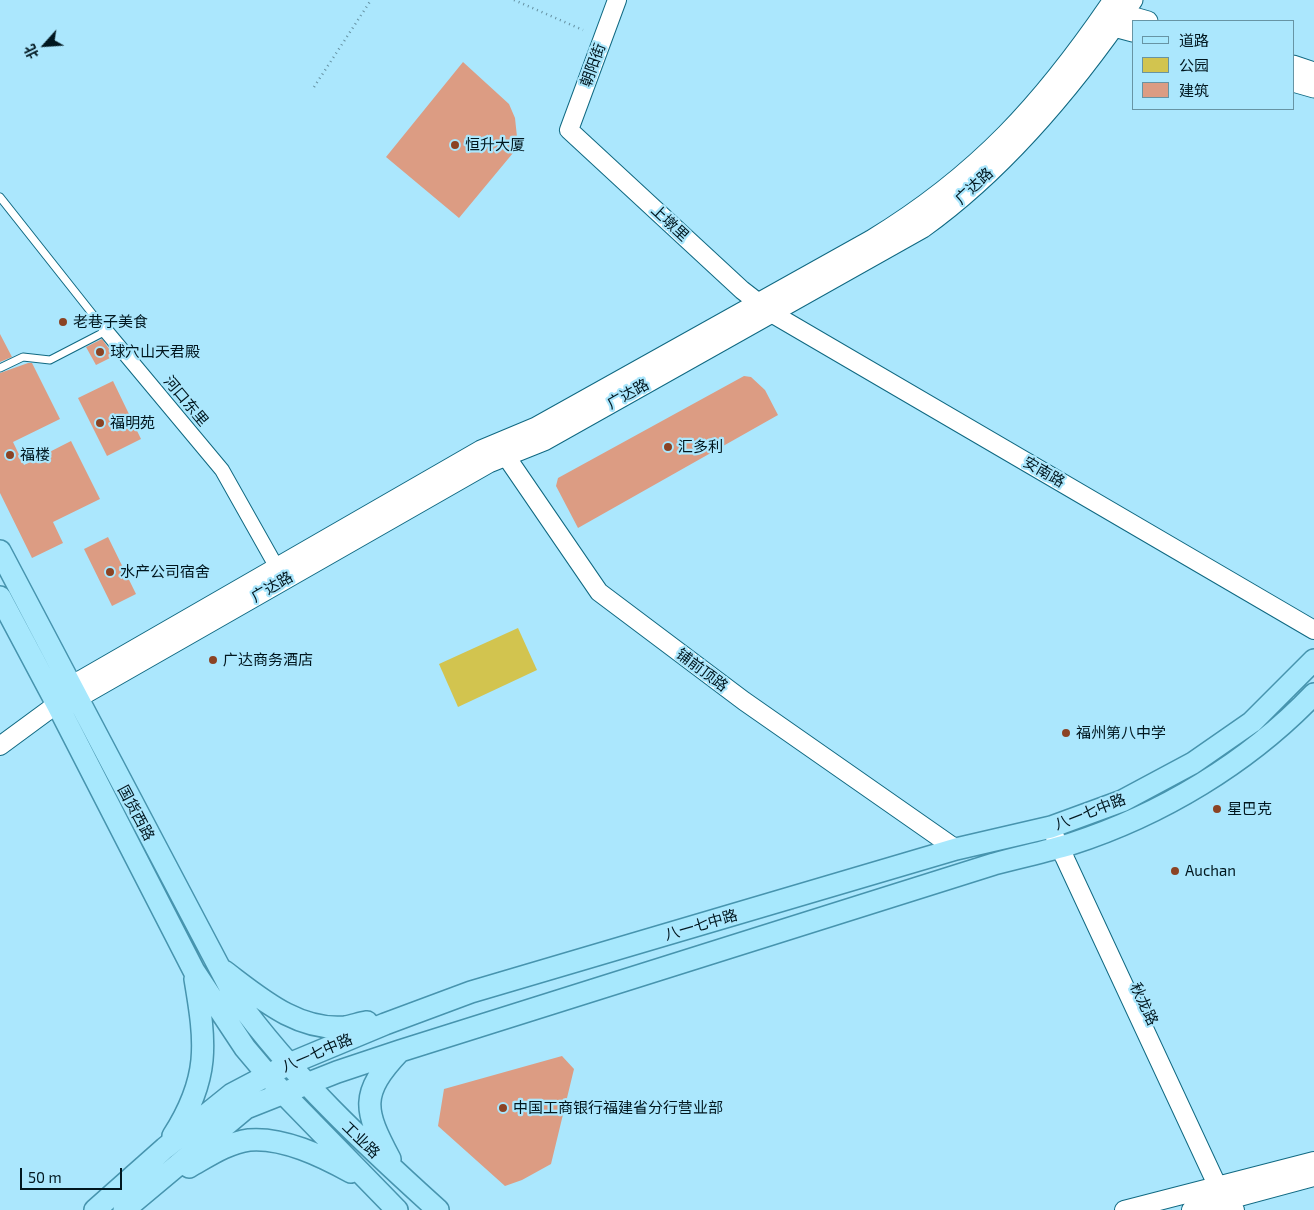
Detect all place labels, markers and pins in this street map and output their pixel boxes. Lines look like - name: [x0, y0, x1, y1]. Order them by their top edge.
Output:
- place label: 恒升大厦: [465, 136, 525, 154]
- marker: 恒升大厦: [449, 139, 461, 151]
- place label: 老巷子美食: [73, 313, 148, 331]
- marker: 老巷子美食: [57, 316, 69, 328]
- place label: 球穴山天君殿: [110, 343, 200, 361]
- marker: 球穴山天君殿: [94, 346, 106, 358]
- place label: 福明苑: [110, 414, 155, 432]
- marker: 福明苑: [94, 417, 106, 429]
- place label: 汇多利: [678, 438, 723, 456]
- marker: 汇多利: [662, 441, 674, 453]
- place label: 福楼: [20, 446, 50, 464]
- marker: 福楼: [4, 449, 16, 461]
- place label: 水产公司宿舍: [120, 563, 210, 581]
- marker: 水产公司宿舍: [104, 566, 116, 578]
- place label: 广达商务酒店: [223, 651, 313, 669]
- marker: 广达商务酒店: [207, 654, 219, 666]
- place label: 福州第八中学: [1076, 724, 1166, 742]
- marker: 福州第八中学: [1060, 727, 1072, 739]
- place label: 星巴克: [1227, 800, 1272, 818]
- marker: 星巴克: [1211, 803, 1223, 815]
- place label: Auchan: [1185, 862, 1236, 880]
- marker: Auchan: [1169, 865, 1181, 877]
- place label: 中国工商银行福建省分行营业部: [513, 1099, 723, 1117]
- marker: 中国工商银行福建省分行营业部: [497, 1102, 509, 1114]

